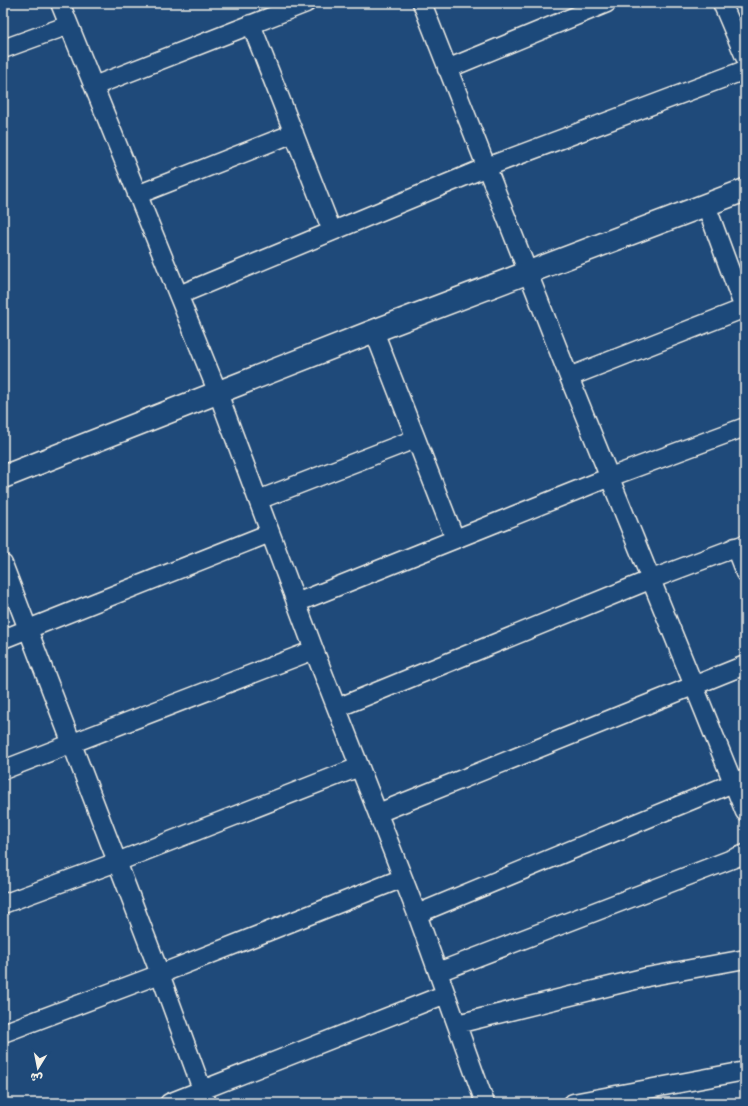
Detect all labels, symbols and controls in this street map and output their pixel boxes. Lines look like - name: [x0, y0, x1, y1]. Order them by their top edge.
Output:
- north arrow: [18, 1048, 58, 1088]
- text: ش: [29, 1067, 44, 1088]

